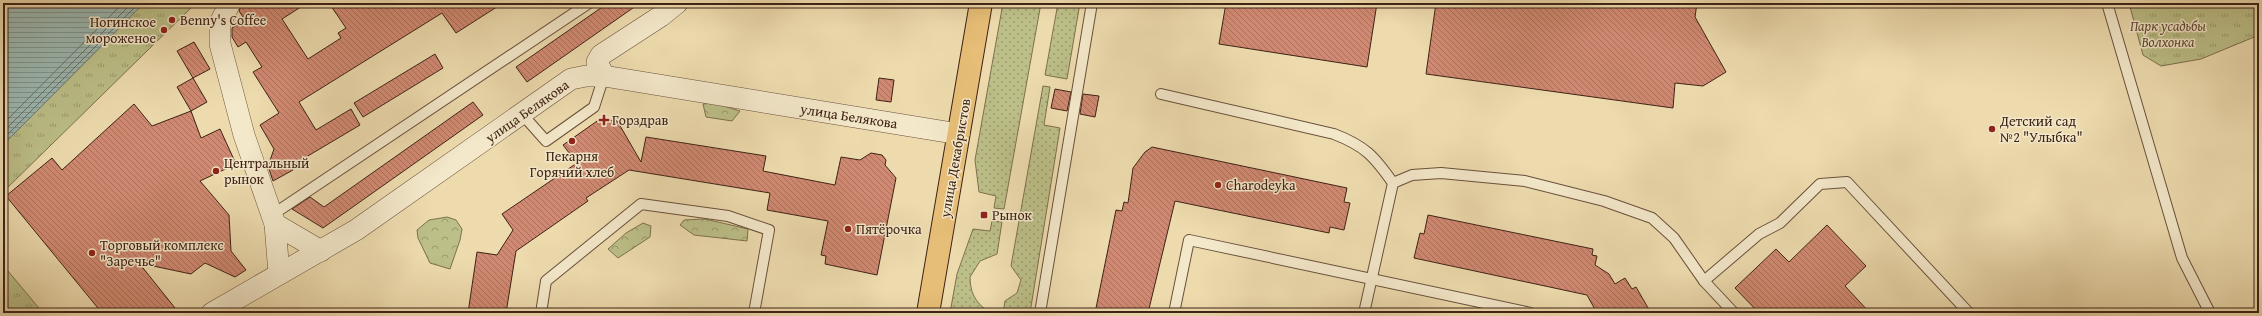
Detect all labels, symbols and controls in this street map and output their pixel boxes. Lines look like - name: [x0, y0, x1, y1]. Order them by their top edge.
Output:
- place label: Benny's Coffee: [180, 10, 267, 30]
- place label: Ногинское мороженое: [86, 12, 156, 48]
- marker: Benny's Coffee: [167, 15, 177, 25]
- park label: Парк усадьбы Волхонка: [2130, 16, 2206, 52]
- marker: Ногинское мороженое: [159, 25, 169, 35]
- street label: улица Белякова: [480, 74, 573, 148]
- street label: улица Декабристов: [935, 97, 975, 220]
- street label: улица Белякова: [798, 98, 899, 134]
- place label: Горздрав: [612, 110, 668, 130]
- place label: Детский сад №2 "Улыбка": [1999, 111, 2083, 147]
- marker: Горздрав: [599, 115, 609, 125]
- marker: Детский сад №2 "Улыбка": [1987, 124, 1997, 134]
- marker: Пекарня Горячий хлеб: [567, 136, 577, 146]
- place label: Пекарня Горячий хлеб: [530, 146, 614, 182]
- place label: Центральный рынок: [224, 153, 309, 189]
- marker: Центральный рынок: [211, 166, 221, 176]
- place label: Charodeyka: [1226, 175, 1296, 195]
- marker: Charodeyka: [1213, 180, 1223, 190]
- place label: Рынок: [992, 205, 1033, 225]
- marker: Рынок: [979, 210, 989, 220]
- place label: Пятёрочка: [856, 219, 922, 239]
- marker: Пятёрочка: [843, 224, 853, 234]
- place label: Торговый комплекс "Заречье": [100, 235, 224, 271]
- marker: Торговый комплекс "Заречье": [87, 248, 97, 258]

